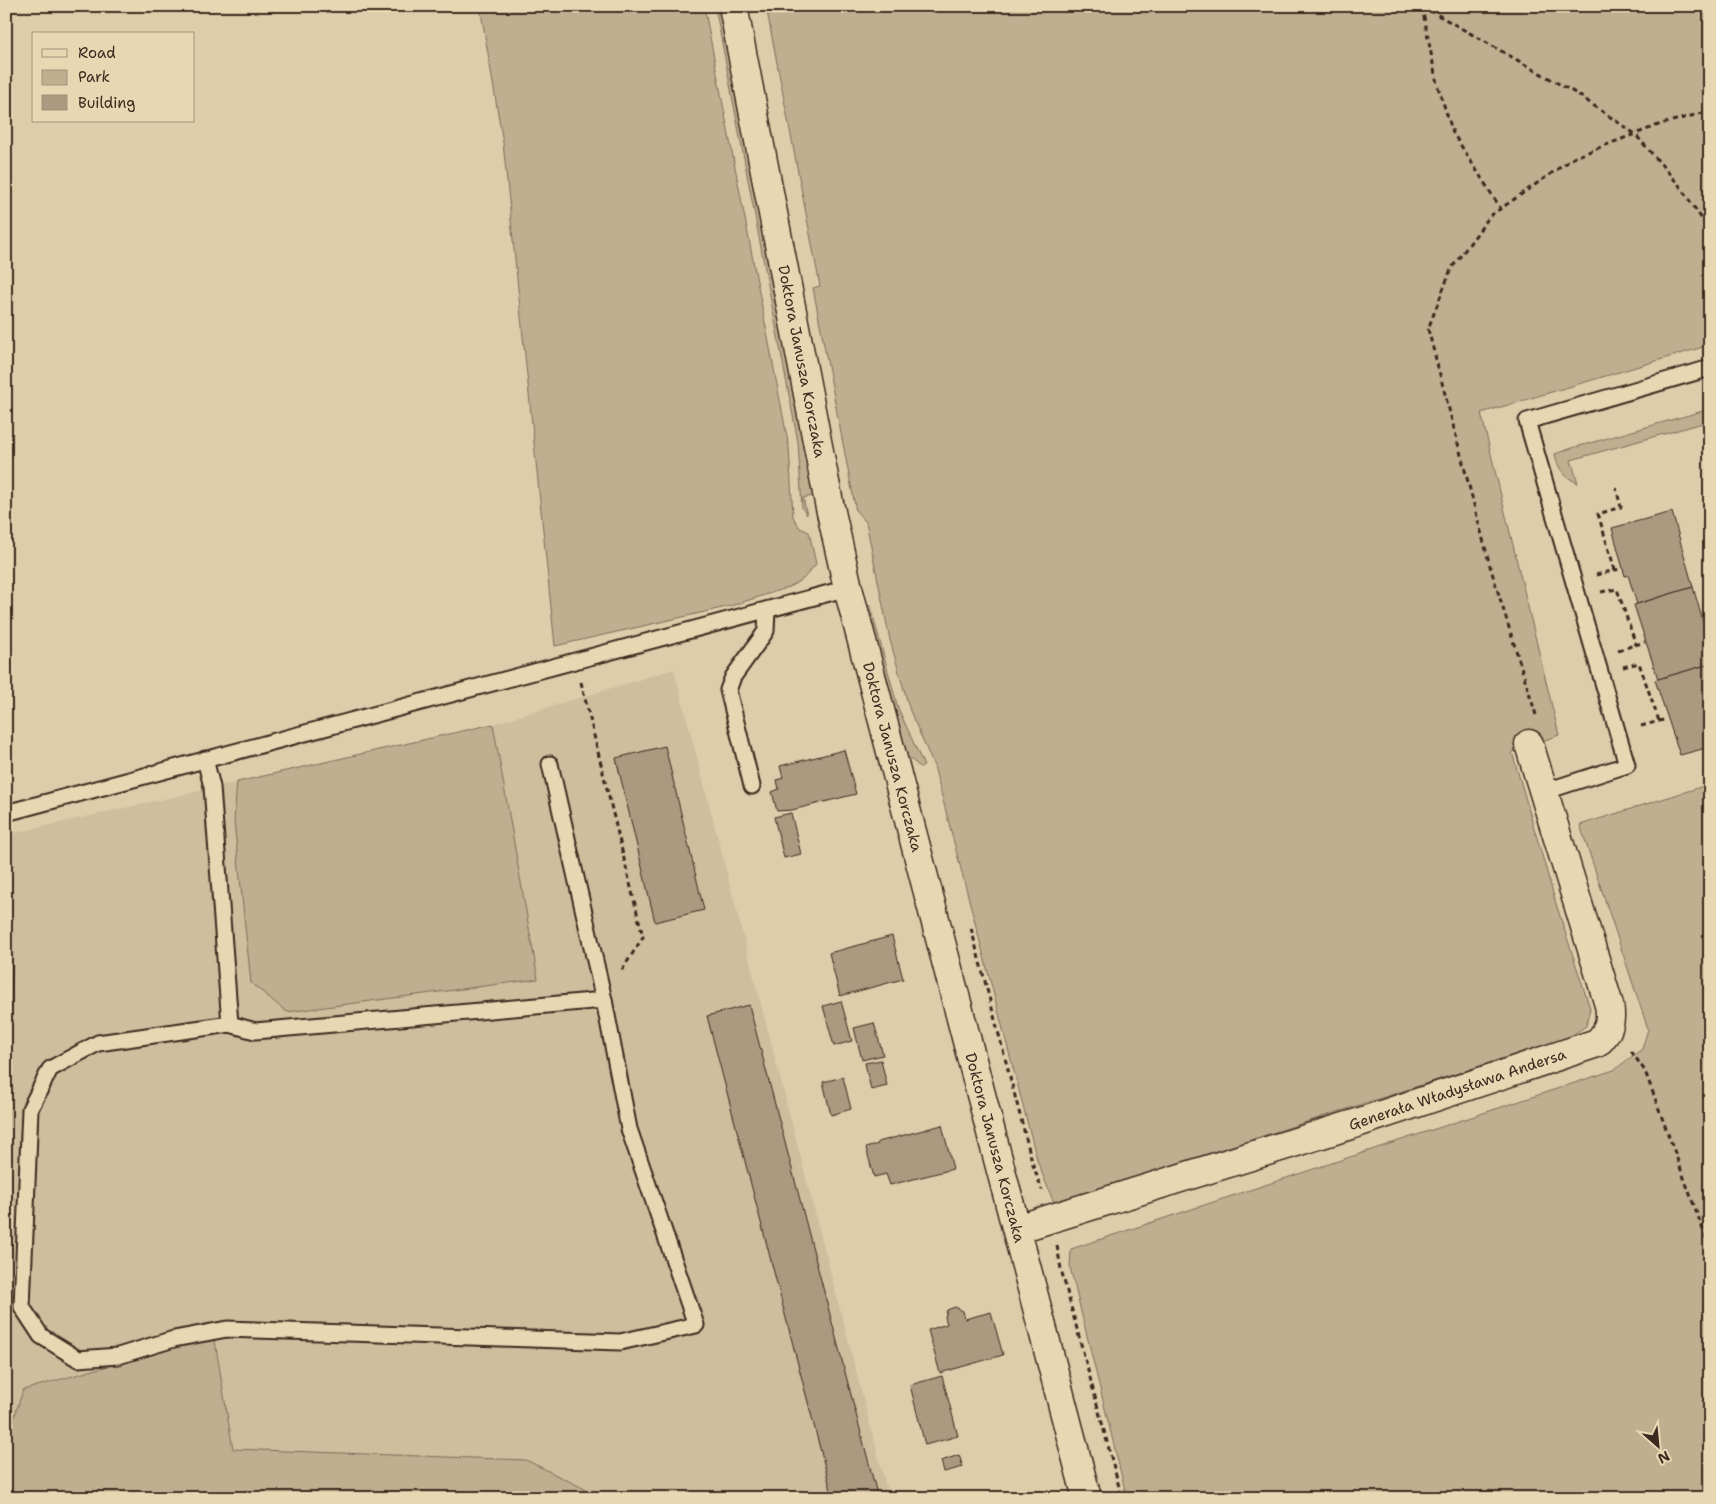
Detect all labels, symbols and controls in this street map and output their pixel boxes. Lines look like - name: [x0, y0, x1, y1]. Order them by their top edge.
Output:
- legend: [32, 32, 195, 122]
- text: Road: [78, 43, 116, 63]
- text: Park: [78, 67, 110, 87]
- text: Building: [78, 93, 135, 113]
- street label: Doktora Janusza Korczaka: [773, 263, 830, 460]
- street label: Doktora Janusza Korczaka: [858, 660, 927, 855]
- street label: Generała Władysława Andersa: [1346, 1044, 1569, 1135]
- street label: Doktora Janusza Korczaka: [960, 1051, 1030, 1246]
- north arrow: [1634, 1422, 1684, 1472]
- text: N: [1655, 1447, 1673, 1468]

